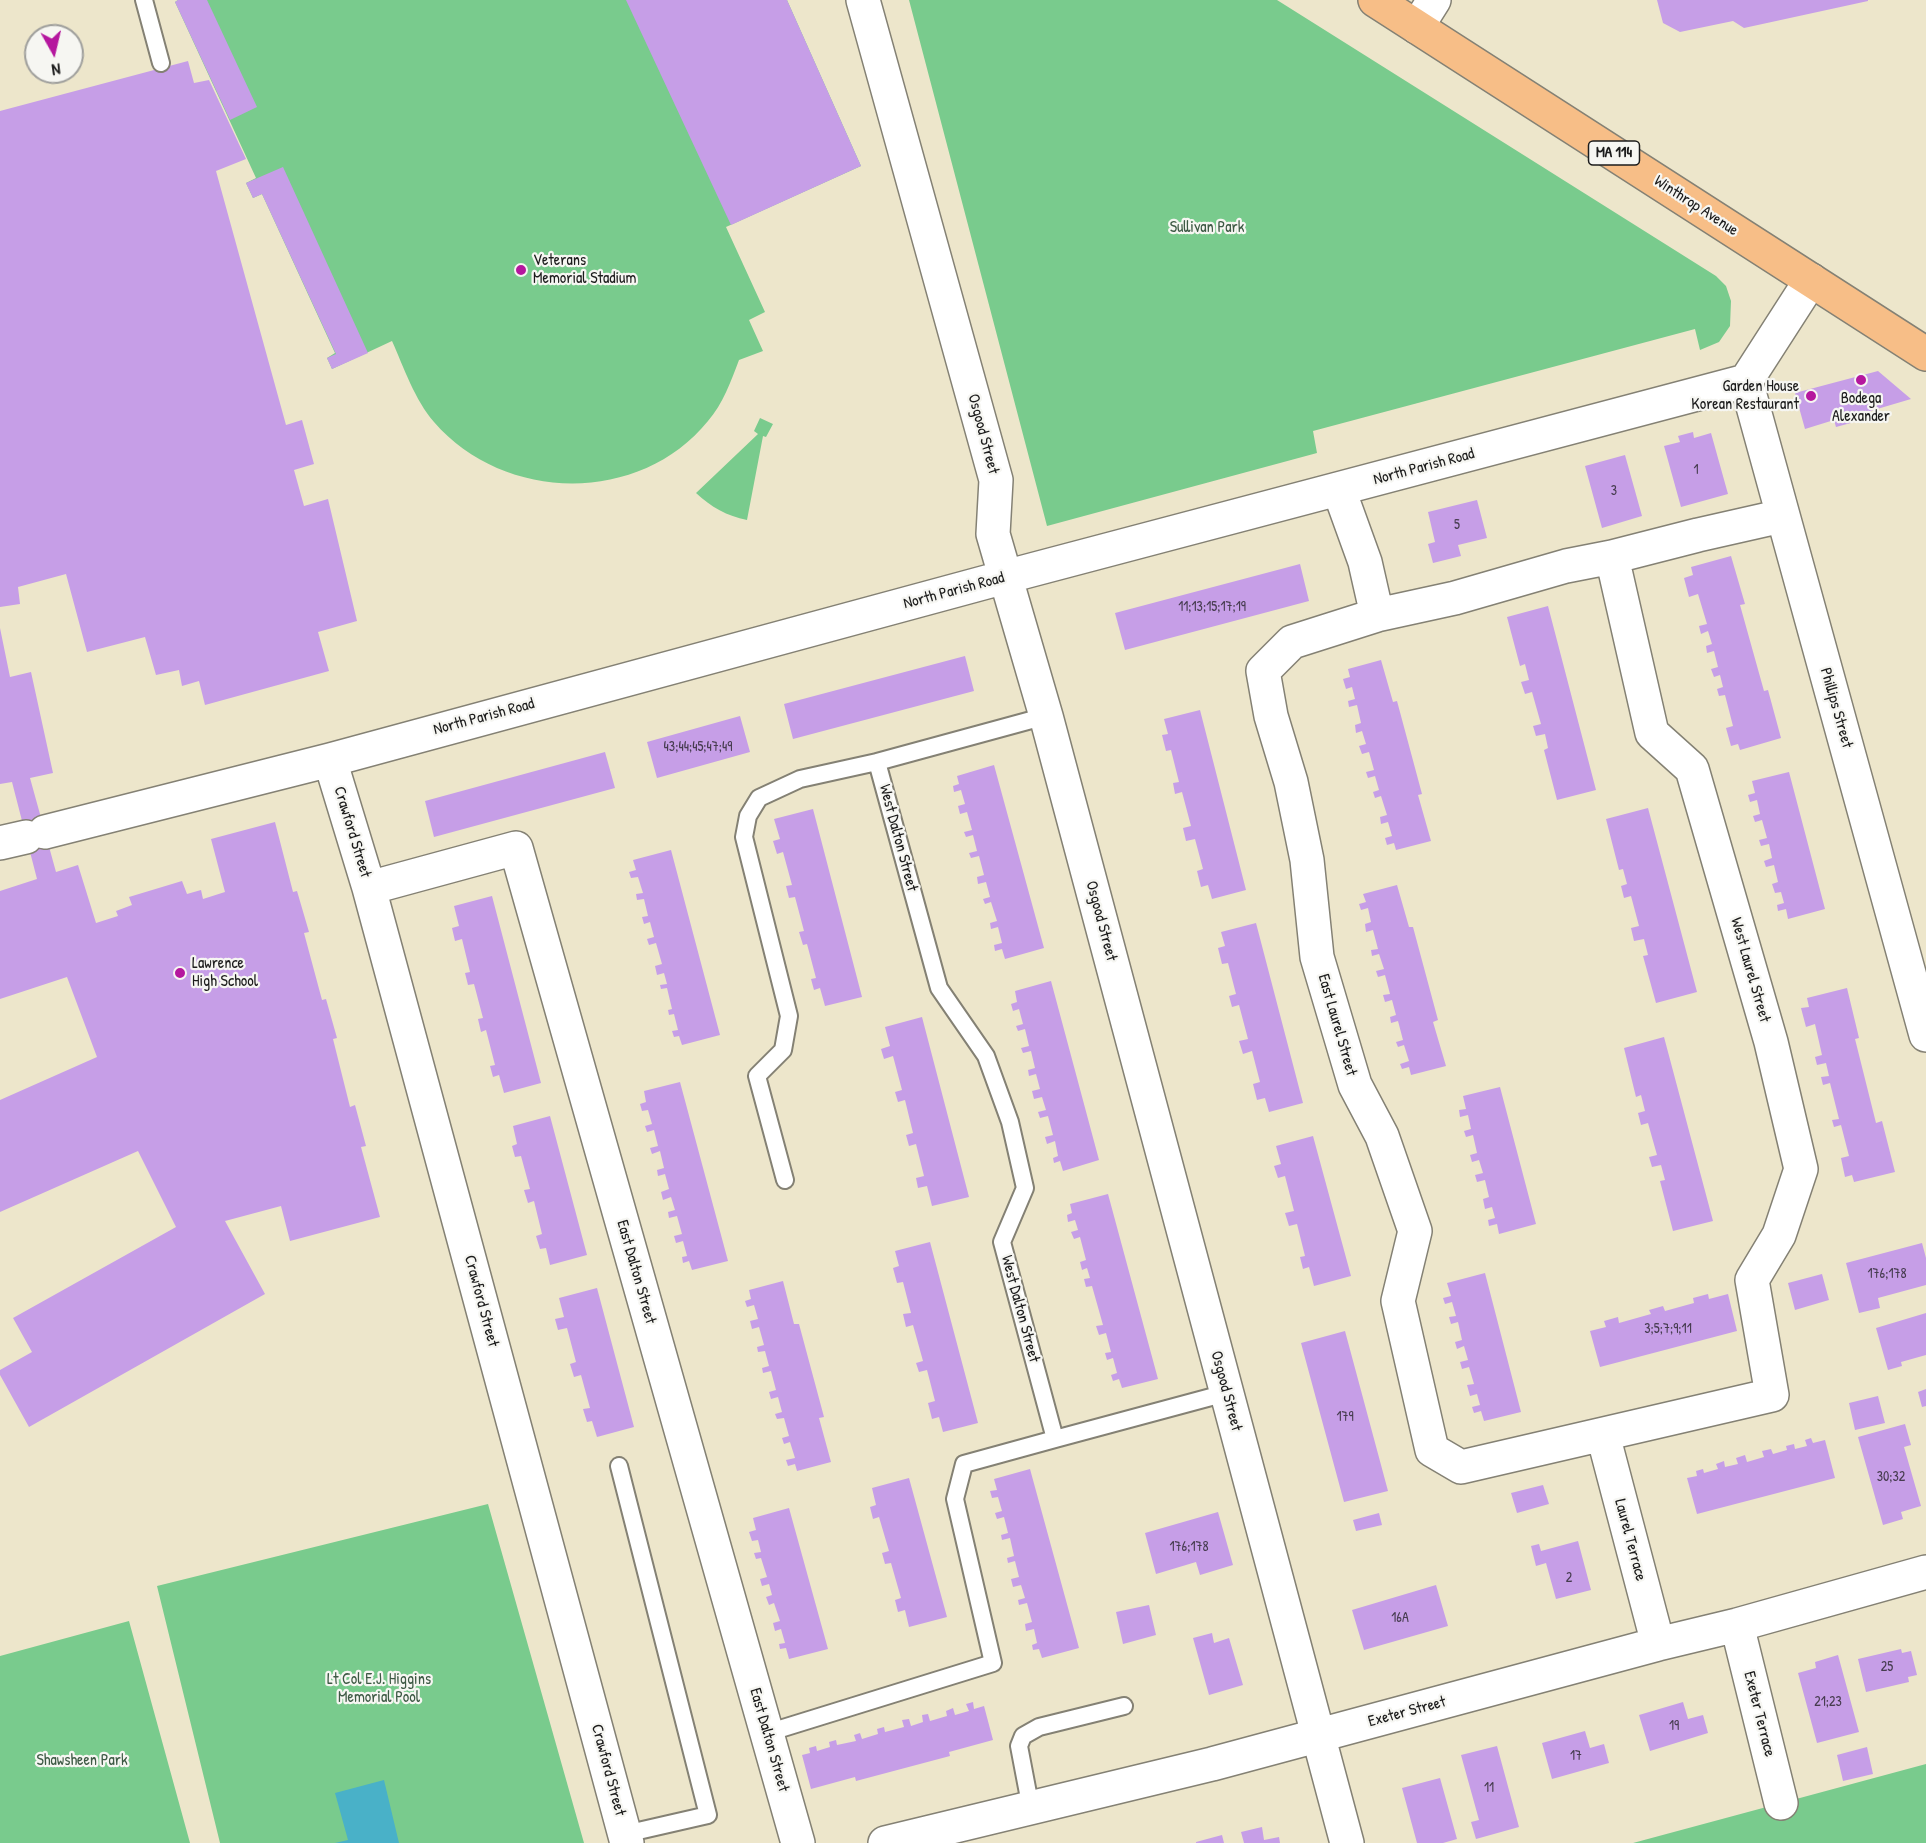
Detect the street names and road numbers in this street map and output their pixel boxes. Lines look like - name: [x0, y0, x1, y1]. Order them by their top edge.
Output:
- road number: MA 114: [1588, 141, 1640, 165]
- street label: Winthrop Avenue: [1650, 172, 1742, 240]
- street label: Osgood Street: [963, 392, 1003, 476]
- street label: North Parish Road: [1372, 444, 1476, 490]
- street label: North Parish Road: [902, 568, 1006, 614]
- street label: Phillips Street: [1815, 666, 1857, 750]
- street label: North Parish Road: [432, 694, 536, 740]
- street label: West Dalton Street: [875, 782, 921, 894]
- street label: Crawford Street: [329, 784, 375, 880]
- street label: Osgood Street: [1081, 879, 1121, 963]
- street label: West Laurel Street: [1726, 915, 1774, 1025]
- street label: East Laurel Street: [1313, 972, 1361, 1078]
- street label: East Dalton Street: [612, 1218, 660, 1326]
- street label: Crawford Street: [460, 1253, 502, 1349]
- street label: West Dalton Street: [997, 1253, 1043, 1365]
- street label: Osgood Street: [1206, 1349, 1246, 1433]
- street label: Laurel Terrace: [1610, 1497, 1650, 1583]
- street label: Exeter Terrace: [1739, 1669, 1779, 1759]
- street label: East Dalton Street: [745, 1686, 793, 1794]
- street label: Exeter Street: [1366, 1692, 1448, 1732]
- street label: Crawford Street: [587, 1722, 629, 1818]

